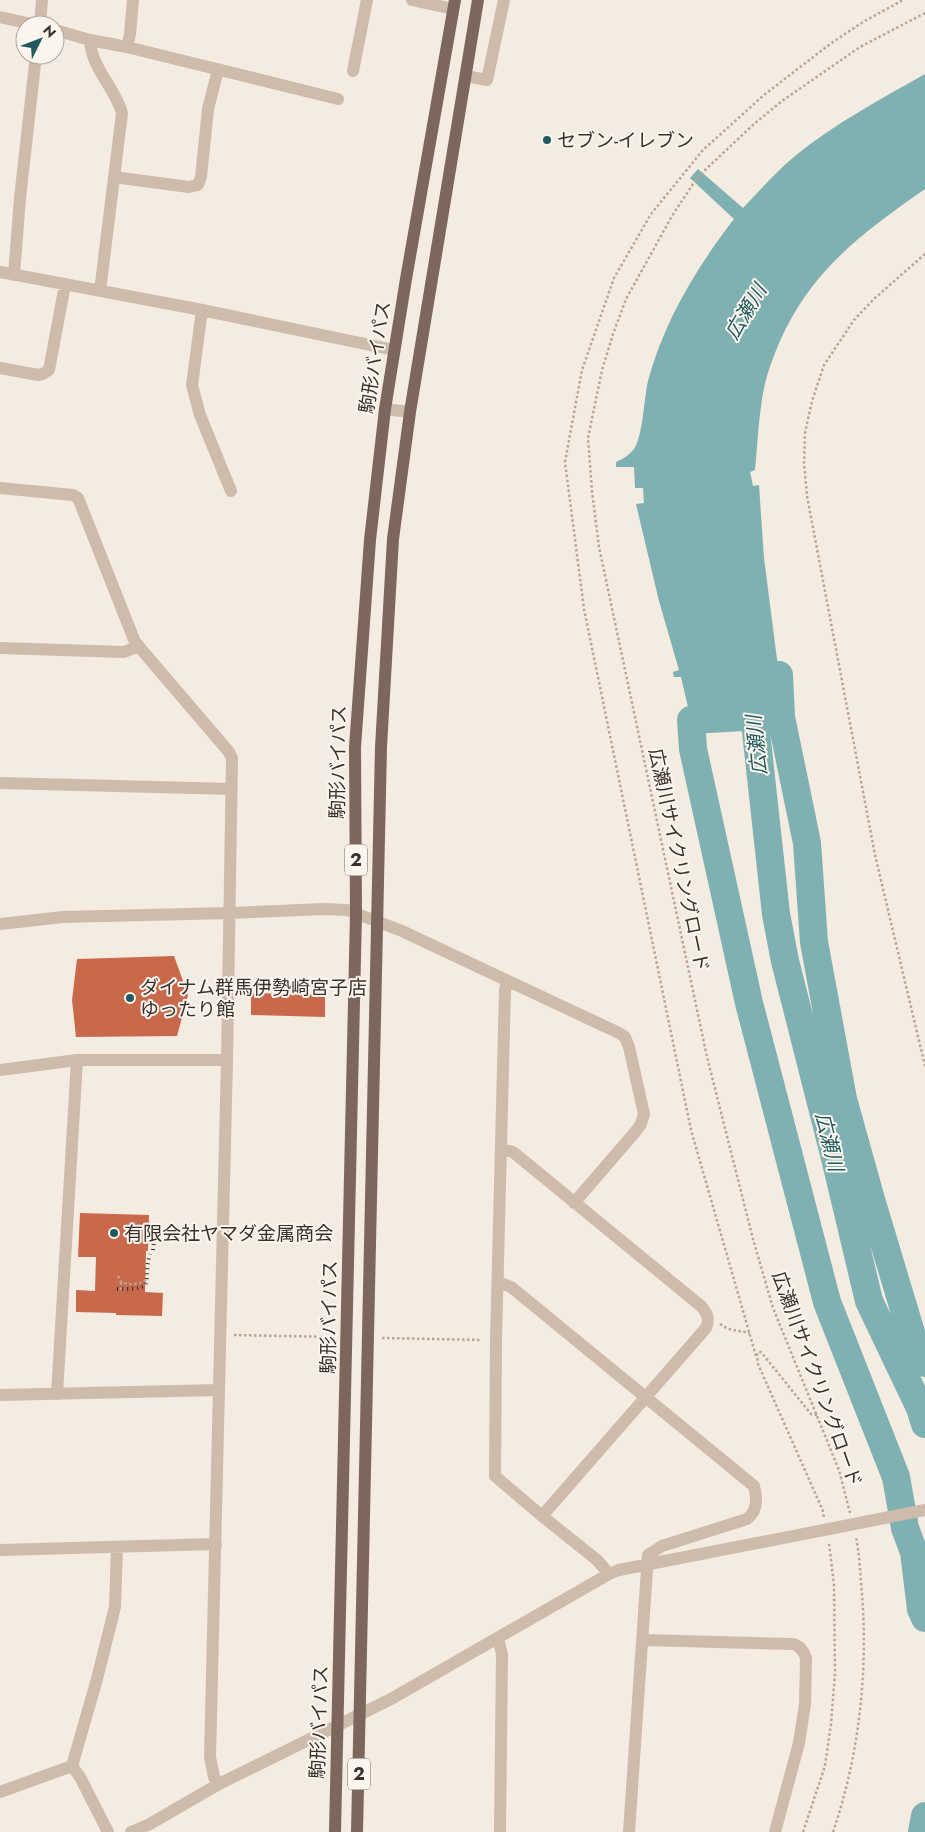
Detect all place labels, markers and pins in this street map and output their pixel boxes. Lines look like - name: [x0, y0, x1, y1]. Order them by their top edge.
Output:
- place label: セブン-イレブン: [557, 127, 694, 154]
- marker: セブン-イレブン: [541, 134, 553, 146]
- place label: ダイナム群馬伊勢崎宮子店 ゆったり館: [140, 974, 367, 1023]
- marker: ダイナム群馬伊勢崎宮子店 ゆったり館: [124, 992, 136, 1004]
- place label: 有限会社ヤマダ金属商会: [124, 1220, 333, 1247]
- marker: 有限会社ヤマダ金属商会: [108, 1227, 120, 1239]

